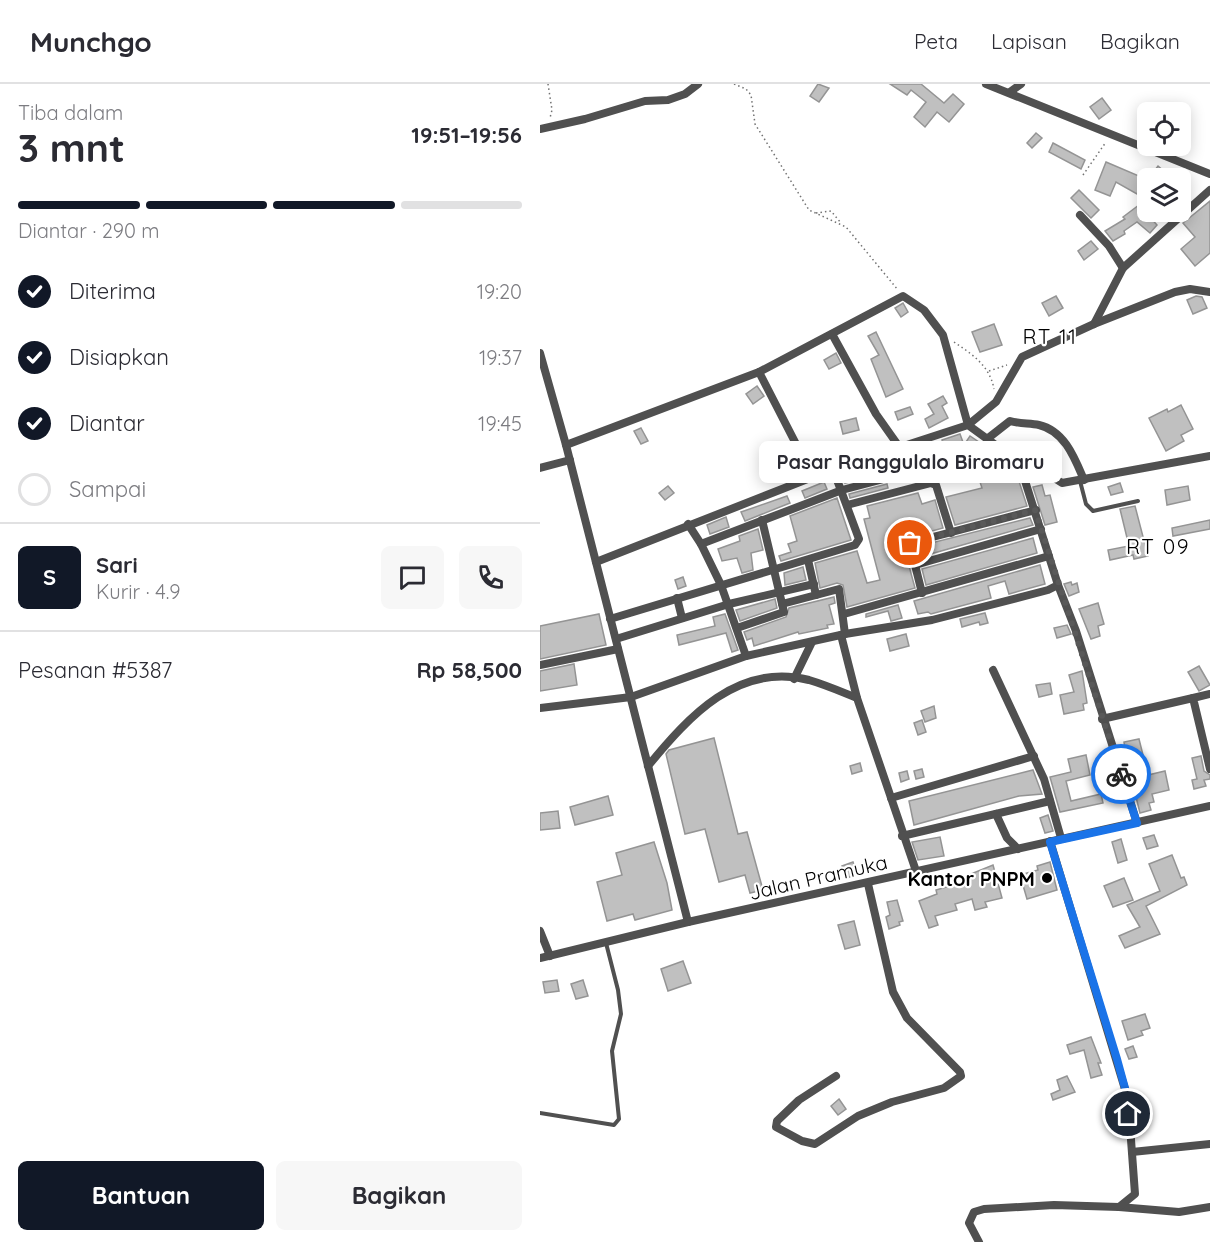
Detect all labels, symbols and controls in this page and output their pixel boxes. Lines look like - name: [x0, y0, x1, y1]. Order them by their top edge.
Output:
- text: Munchgo: [30, 24, 152, 59]
- text: Peta: [914, 28, 958, 54]
- text: Lapisan: [991, 28, 1067, 54]
- text: Bagikan: [1100, 28, 1180, 54]
- text: Tiba dalam: [18, 100, 123, 125]
- map controls: [1137, 102, 1191, 222]
- button: locate: [1137, 102, 1191, 156]
- text: 19:51–19:56: [411, 121, 522, 149]
- text: 3 mnt: [18, 123, 125, 172]
- button: layers: [1137, 168, 1191, 222]
- text: Diantar · 290 m: [18, 218, 160, 243]
- icon: check: [18, 275, 51, 308]
- text: Diterima: [69, 277, 156, 305]
- text: 19:20: [477, 279, 522, 304]
- district label: RT 11: [1022, 323, 1078, 349]
- icon: check: [18, 341, 51, 374]
- text: Disiapkan: [69, 343, 169, 371]
- text: 19:37: [479, 345, 522, 370]
- icon: check: [18, 407, 51, 440]
- text: Diantar: [69, 409, 145, 437]
- text: 19:45: [478, 411, 522, 436]
- callout: Pasar Ranggulalo Biromaru: [758, 441, 1062, 483]
- text: Pasar Ranggulalo Biromaru: [777, 449, 1044, 474]
- text: Sampai: [69, 475, 146, 503]
- pin: [884, 517, 935, 568]
- icon: bag: [893, 526, 926, 559]
- district label: RT 09: [1126, 533, 1190, 559]
- button: chat: [381, 546, 444, 609]
- button: phone: [459, 546, 522, 609]
- text: Sari: [96, 551, 138, 579]
- text: S: [43, 563, 56, 591]
- text: Kurir · 4.9: [96, 579, 180, 604]
- text: Pesanan #5387: [18, 656, 172, 684]
- text: Rp 58,500: [416, 656, 522, 684]
- courier: [1091, 744, 1151, 804]
- icon: bike: [1105, 758, 1138, 791]
- street label: Jalan Pramuka: [746, 849, 890, 905]
- place label: Kantor PNPM: [907, 866, 1035, 891]
- marker: Kantor PNPM: [1040, 871, 1054, 885]
- pin: [1102, 1088, 1153, 1139]
- icon: home: [1111, 1097, 1144, 1130]
- button: Bantuan: [18, 1161, 264, 1230]
- button: Bagikan: [276, 1161, 522, 1230]

